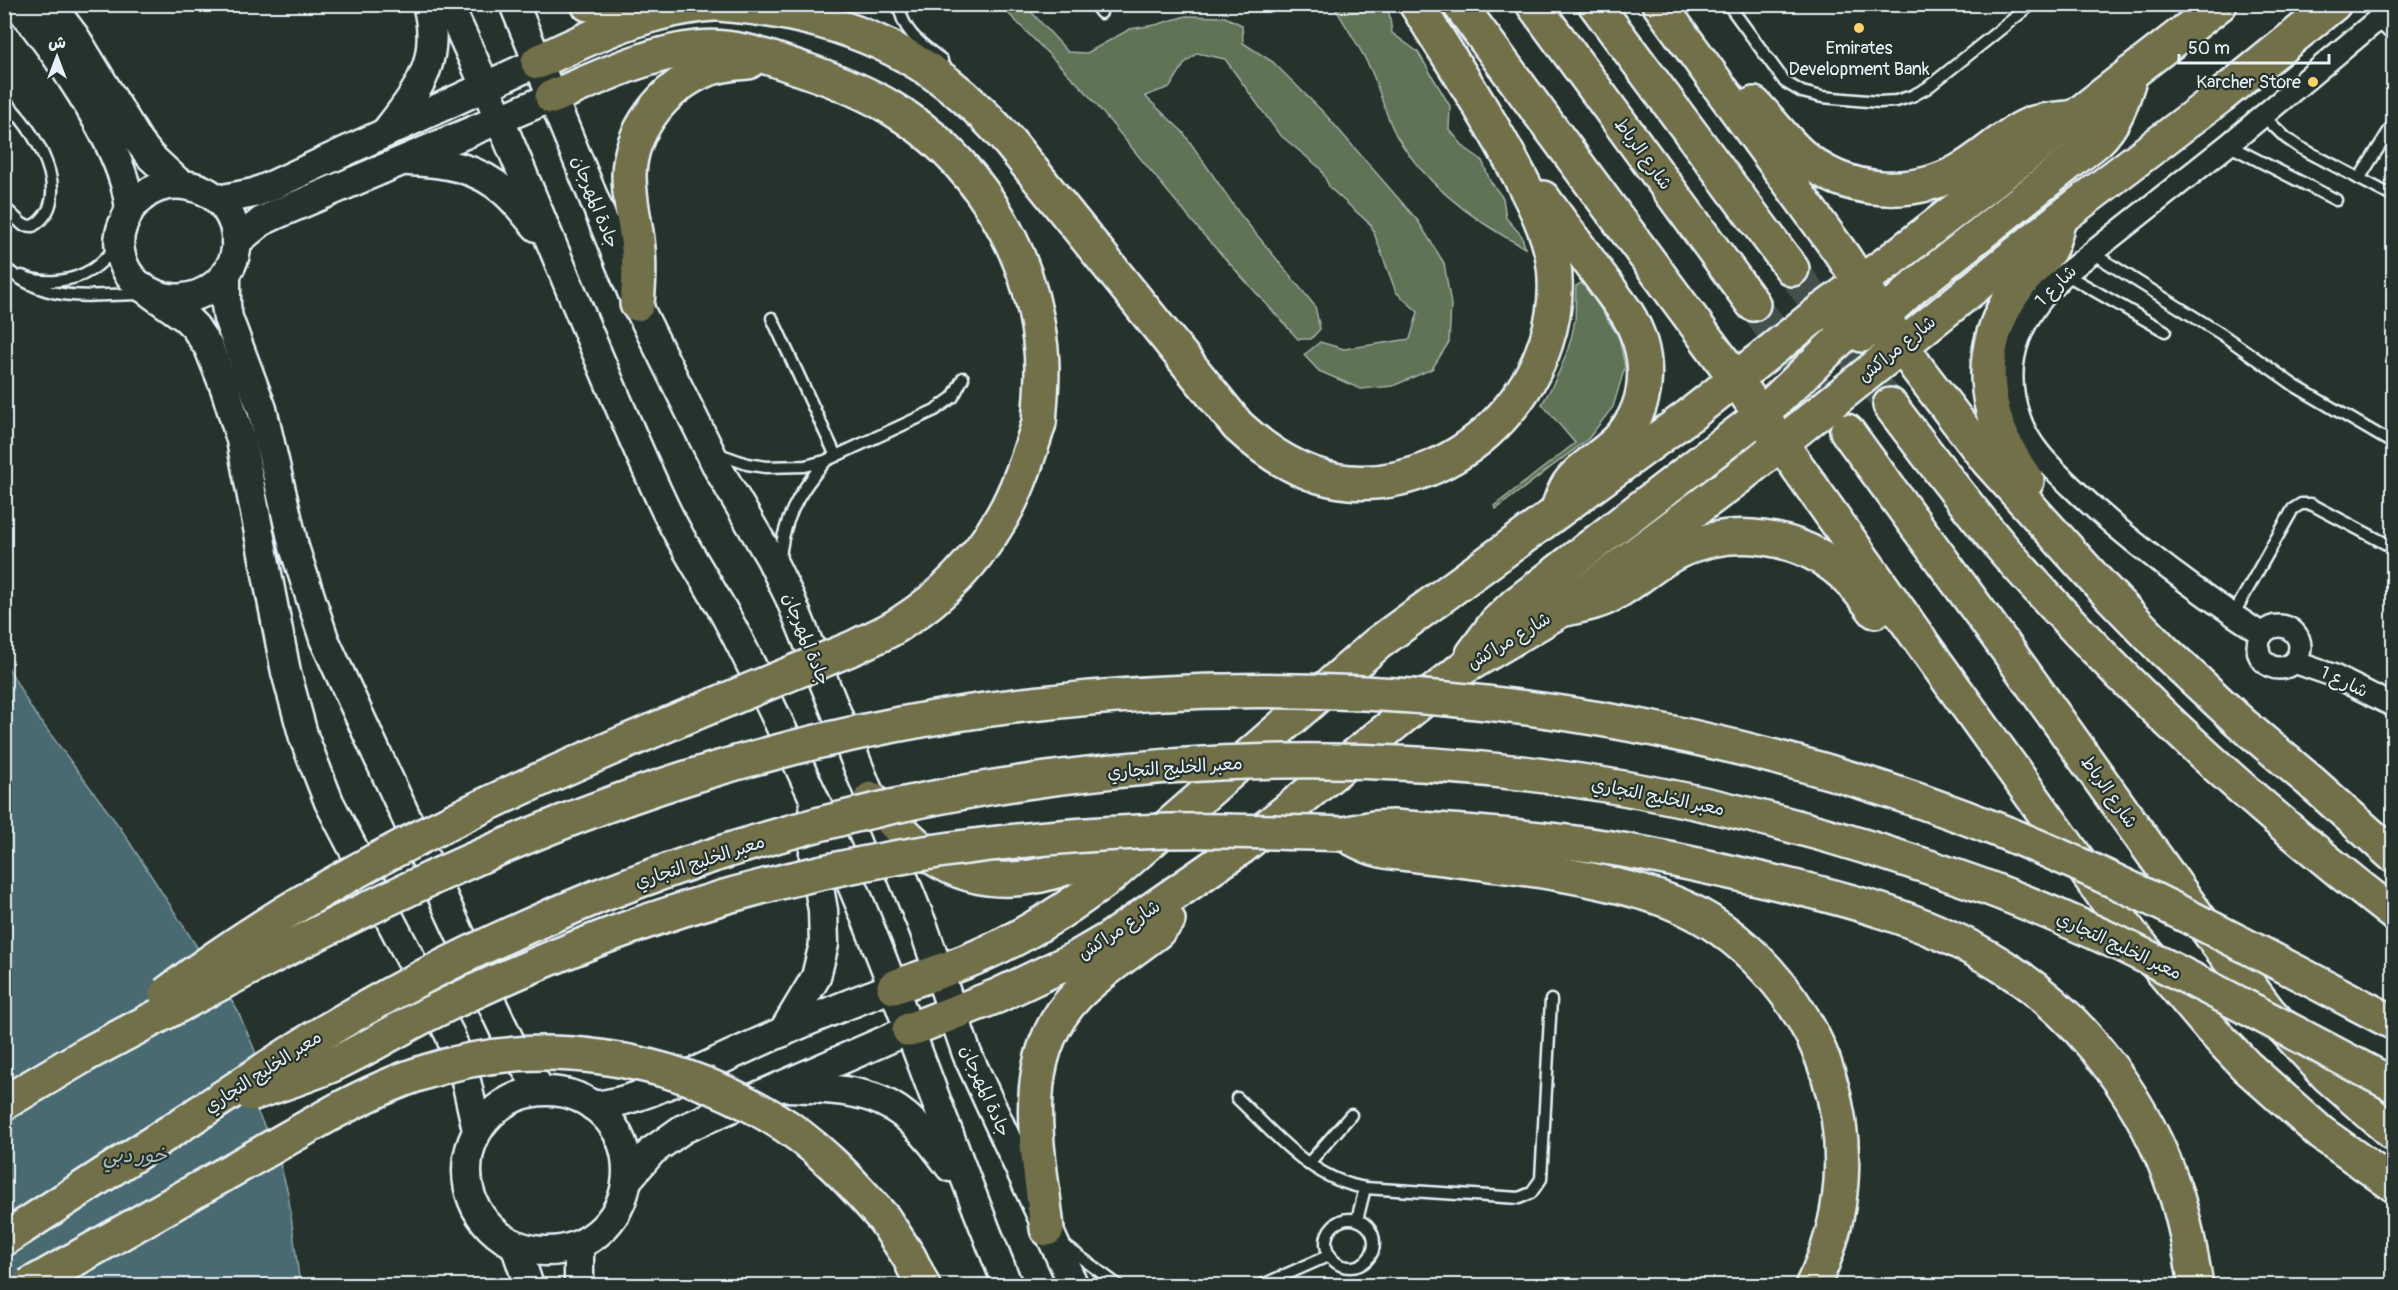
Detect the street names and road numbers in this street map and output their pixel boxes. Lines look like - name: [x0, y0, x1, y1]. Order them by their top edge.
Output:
- street label: شارع الرباط: [1609, 113, 1677, 195]
- street label: جادة المهرجان: [566, 152, 624, 252]
- street label: شارع 1: [2030, 260, 2082, 312]
- street label: شارع مراكش: [1853, 311, 1941, 387]
- street label: جادة المهرجان: [777, 589, 835, 689]
- street label: شارع مراكش: [1463, 607, 1555, 675]
- street label: شارع 1: [2317, 661, 2371, 703]
- street label: شارع الرباط: [2076, 751, 2142, 833]
- street label: معبر الخليج التجاري: [1107, 752, 1243, 785]
- street label: معبر الخليج التجاري: [1589, 773, 1727, 822]
- street label: معبر الخليج التجاري: [632, 830, 768, 895]
- street label: شارع مراكش: [1073, 895, 1165, 965]
- street label: معبر الخليج التجاري: [2052, 907, 2185, 986]
- street label: معبر الخليج التجاري: [200, 1025, 327, 1119]
- street label: جادة المهرجان: [955, 1042, 1015, 1140]

